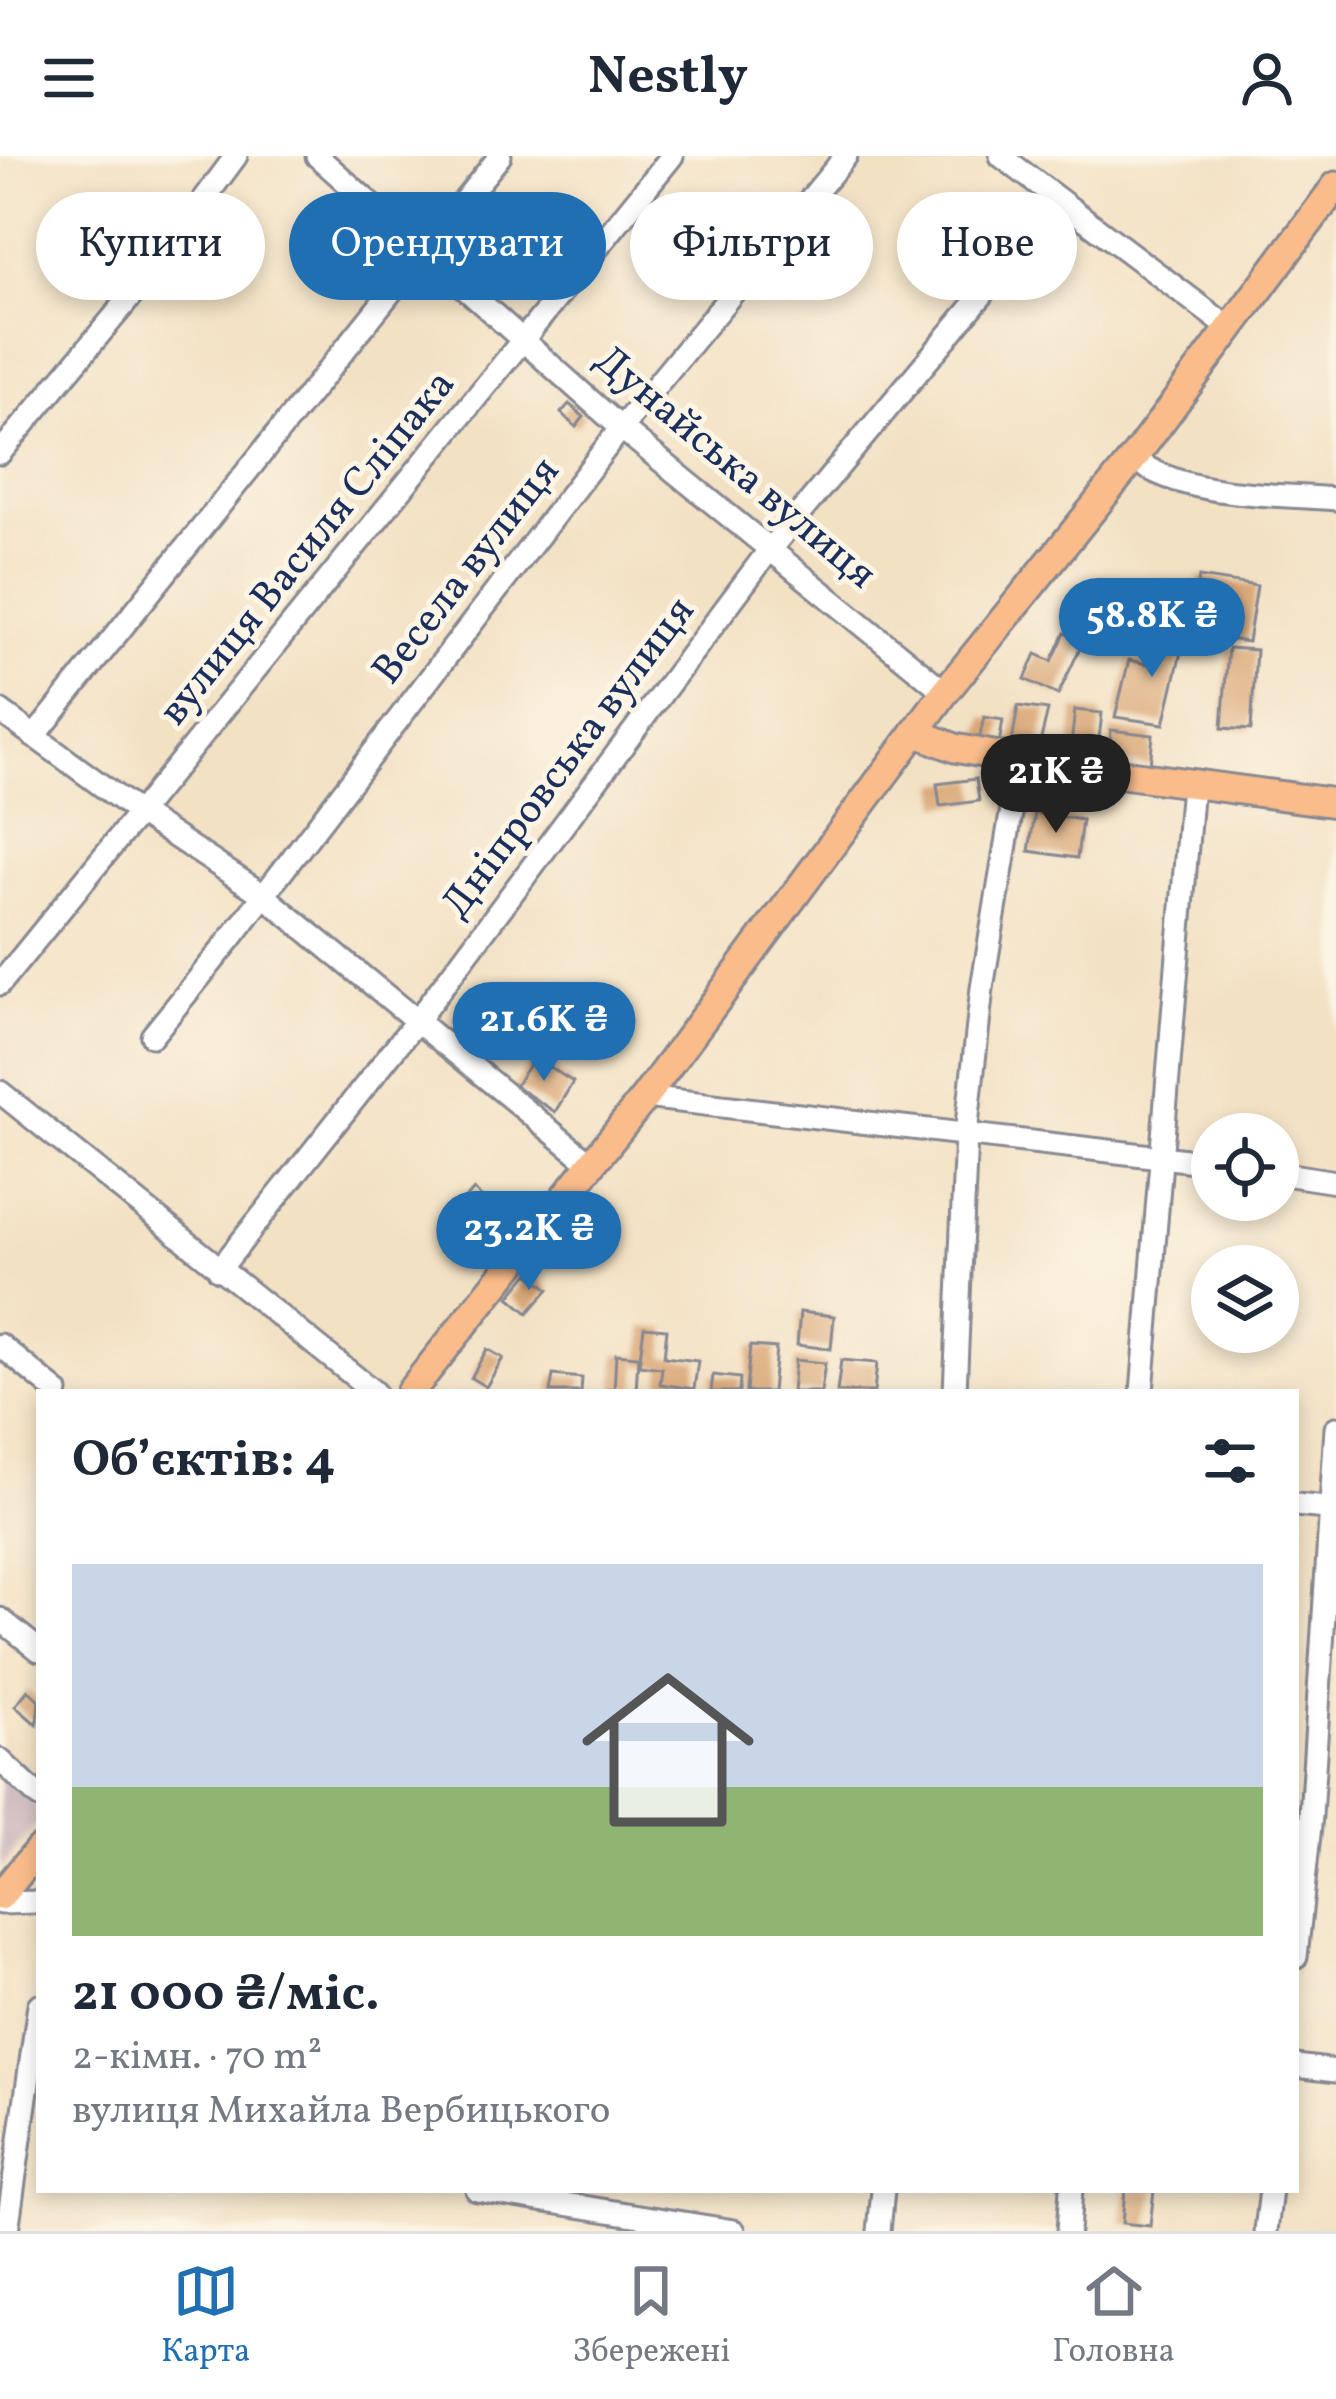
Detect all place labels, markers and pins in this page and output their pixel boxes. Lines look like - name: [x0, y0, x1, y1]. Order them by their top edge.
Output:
- pin: 58.8K ₴: [1041, 578, 1263, 680]
- pin: 21K ₴: [972, 734, 1140, 836]
- pin: 21.6K ₴: [433, 982, 655, 1084]
- pin: 23.2K ₴: [418, 1191, 640, 1293]

